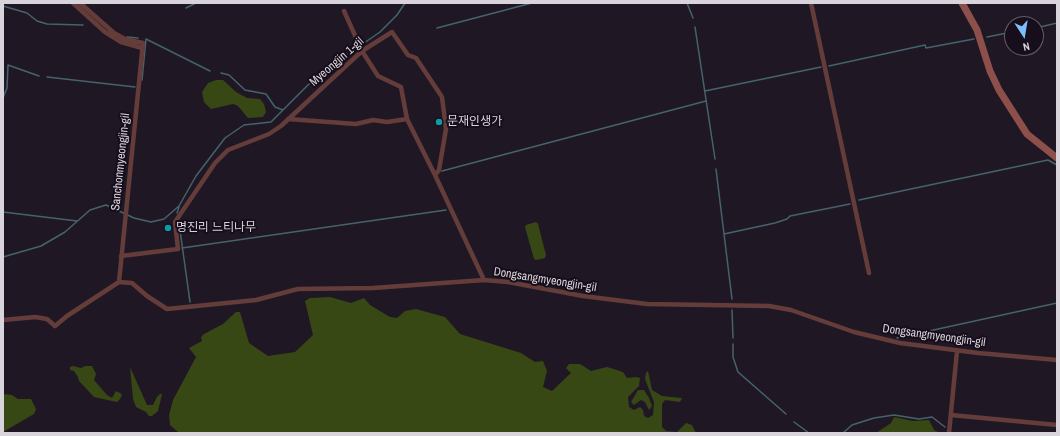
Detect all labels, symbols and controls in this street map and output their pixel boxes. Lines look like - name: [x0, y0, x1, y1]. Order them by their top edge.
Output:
- north arrow: [1004, 16, 1044, 56]
- street label: Myeongjin 1-gil: [307, 34, 367, 90]
- text: N: [1022, 39, 1031, 54]
- street label: Sanchonmyeongjin-gil: [109, 113, 133, 211]
- place label: 문재인생가: [447, 115, 502, 129]
- marker: 문재인생가: [434, 117, 444, 127]
- place label: 명진리 느티나무: [176, 221, 256, 235]
- marker: 명진리 느티나무: [163, 223, 173, 233]
- street label: Dongsangmyeongjin-gil: [493, 265, 597, 295]
- street label: Dongsangmyeongjin-gil: [882, 322, 986, 350]

